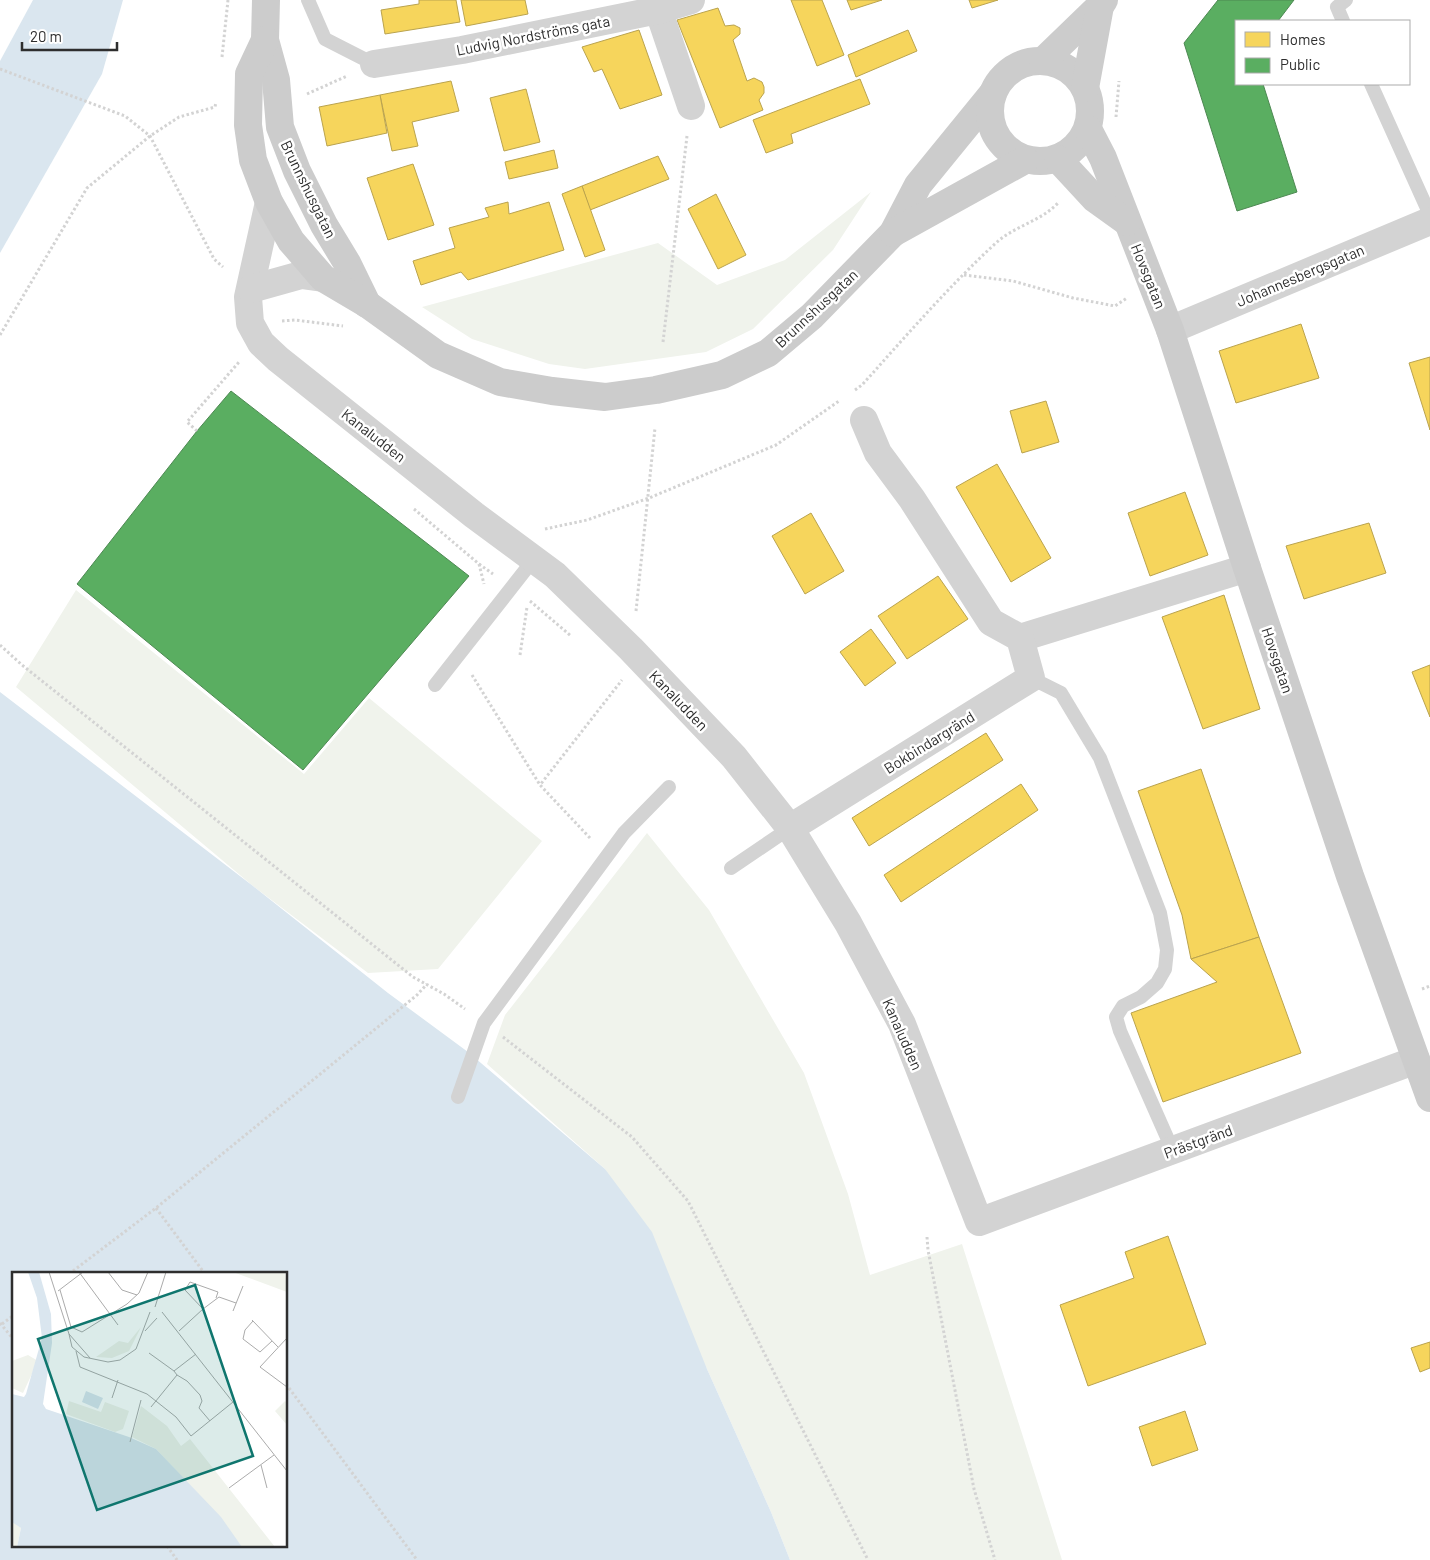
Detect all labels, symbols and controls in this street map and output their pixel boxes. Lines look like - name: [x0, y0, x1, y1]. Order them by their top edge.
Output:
- street label: Ludvig Nordströms gata: [455, 11, 611, 59]
- scale bar: [22, 20, 118, 52]
- legend: [1235, 20, 1410, 85]
- text: 20 m: [30, 27, 62, 45]
- text: Homes: [1280, 30, 1325, 48]
- text: Public: [1280, 55, 1320, 73]
- street label: Brunnshusgatan: [278, 137, 340, 241]
- street label: Johannesbergsgatan: [1233, 240, 1367, 310]
- street label: Hovsgatan: [1128, 241, 1170, 311]
- street label: Brunnshusgatan: [771, 265, 861, 351]
- street label: Kanaludden: [338, 404, 410, 466]
- street label: Hovsgatan: [1258, 625, 1298, 695]
- street label: Kanaludden: [646, 666, 712, 734]
- street label: Bokbindargränd: [880, 707, 978, 777]
- street label: Kanaludden: [879, 995, 927, 1073]
- street label: Prästgränd: [1161, 1120, 1235, 1162]
- inset map: [12, 1272, 288, 1548]

